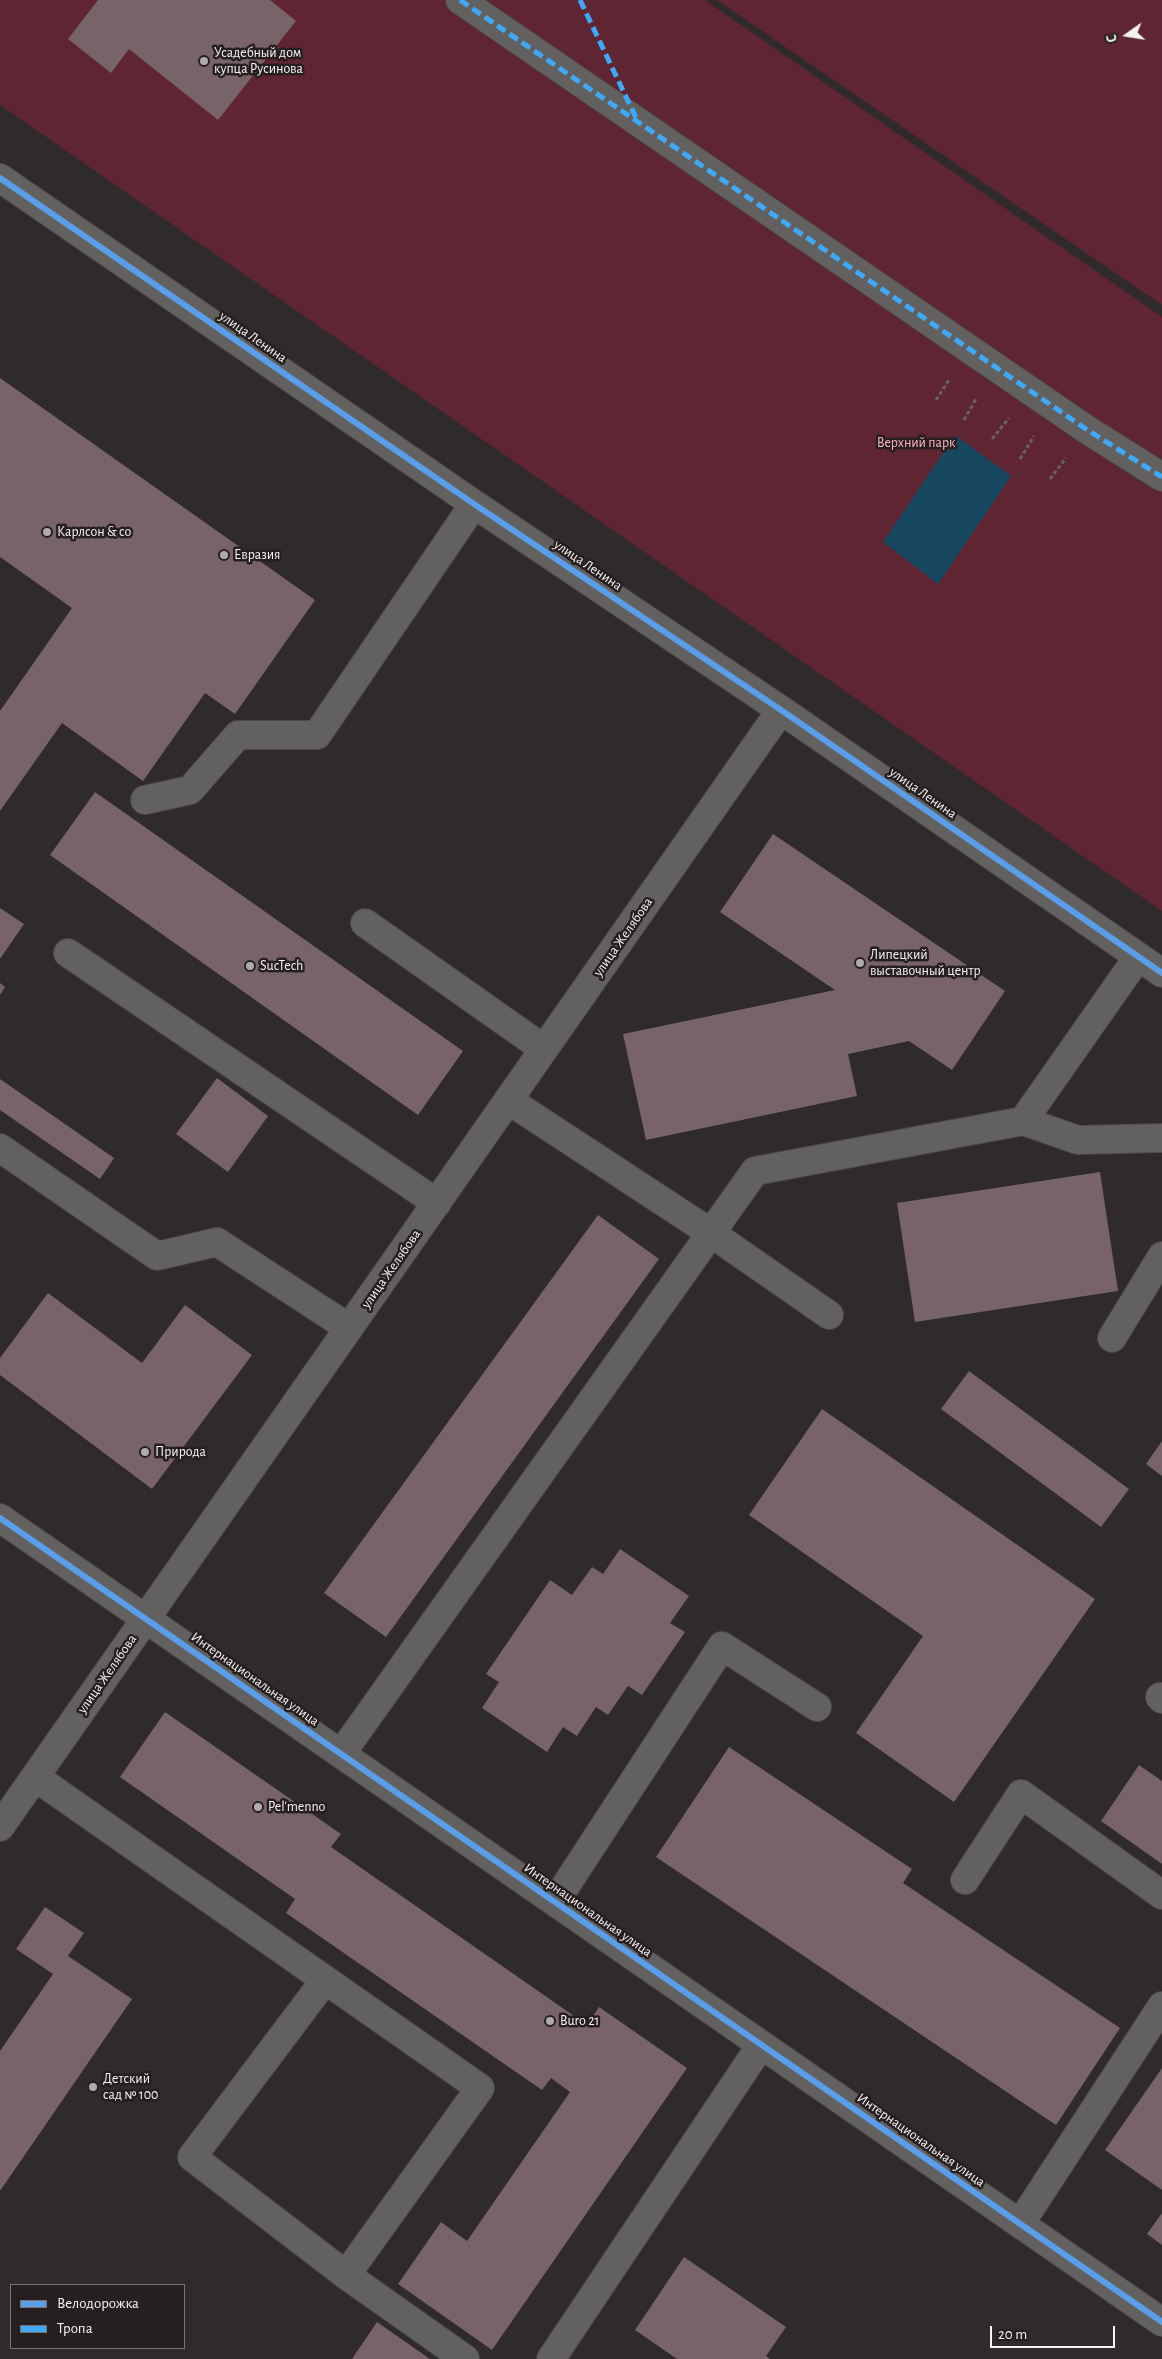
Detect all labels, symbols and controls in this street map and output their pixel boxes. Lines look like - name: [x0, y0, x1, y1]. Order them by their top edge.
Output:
- north arrow: [1102, 10, 1152, 60]
- text: С: [1105, 33, 1120, 44]
- place label: Усадебный дом купца Русинова: [214, 45, 303, 78]
- marker: Усадебный дом купца Русинова: [198, 55, 210, 67]
- street label: улица Ленина: [216, 308, 290, 366]
- park label: Верхний парк: [877, 435, 955, 451]
- place label: Карлсон & co: [57, 524, 131, 540]
- marker: Карлсон & co: [41, 526, 53, 538]
- street label: улица Ленина: [551, 536, 625, 594]
- place label: Евразия: [234, 547, 280, 563]
- marker: Евразия: [218, 549, 230, 561]
- street label: улица Ленина: [886, 764, 960, 822]
- street label: улица Желябова: [590, 894, 656, 980]
- place label: Липецкий выставочный центр: [870, 947, 981, 980]
- marker: Липецкий выставочный центр: [854, 957, 866, 969]
- place label: SucTech: [260, 958, 303, 974]
- marker: SucTech: [244, 960, 256, 972]
- street label: улица Желябова: [358, 1226, 424, 1312]
- place label: Природа: [155, 1444, 206, 1460]
- marker: Природа: [139, 1446, 151, 1458]
- street label: Интернациональная улица: [188, 1628, 322, 1730]
- street label: улица Желябова: [74, 1631, 140, 1717]
- place label: Pel'menno: [268, 1799, 325, 1815]
- marker: Pel'menno: [252, 1801, 264, 1813]
- street label: Интернациональная улица: [521, 1859, 655, 1961]
- place label: Buro 21: [560, 2013, 599, 2029]
- marker: Buro 21: [544, 2015, 556, 2027]
- place label: Детский сад № 100: [103, 2071, 158, 2104]
- marker: Детский сад № 100: [87, 2081, 99, 2093]
- street label: Интернациональная улица: [854, 2089, 988, 2191]
- legend: [10, 2284, 185, 2349]
- text: Велодорожка: [57, 2296, 139, 2311]
- scale bar: [992, 2316, 1117, 2348]
- text: Тропа: [57, 2321, 93, 2336]
- text: 20 m: [998, 2327, 1027, 2342]

